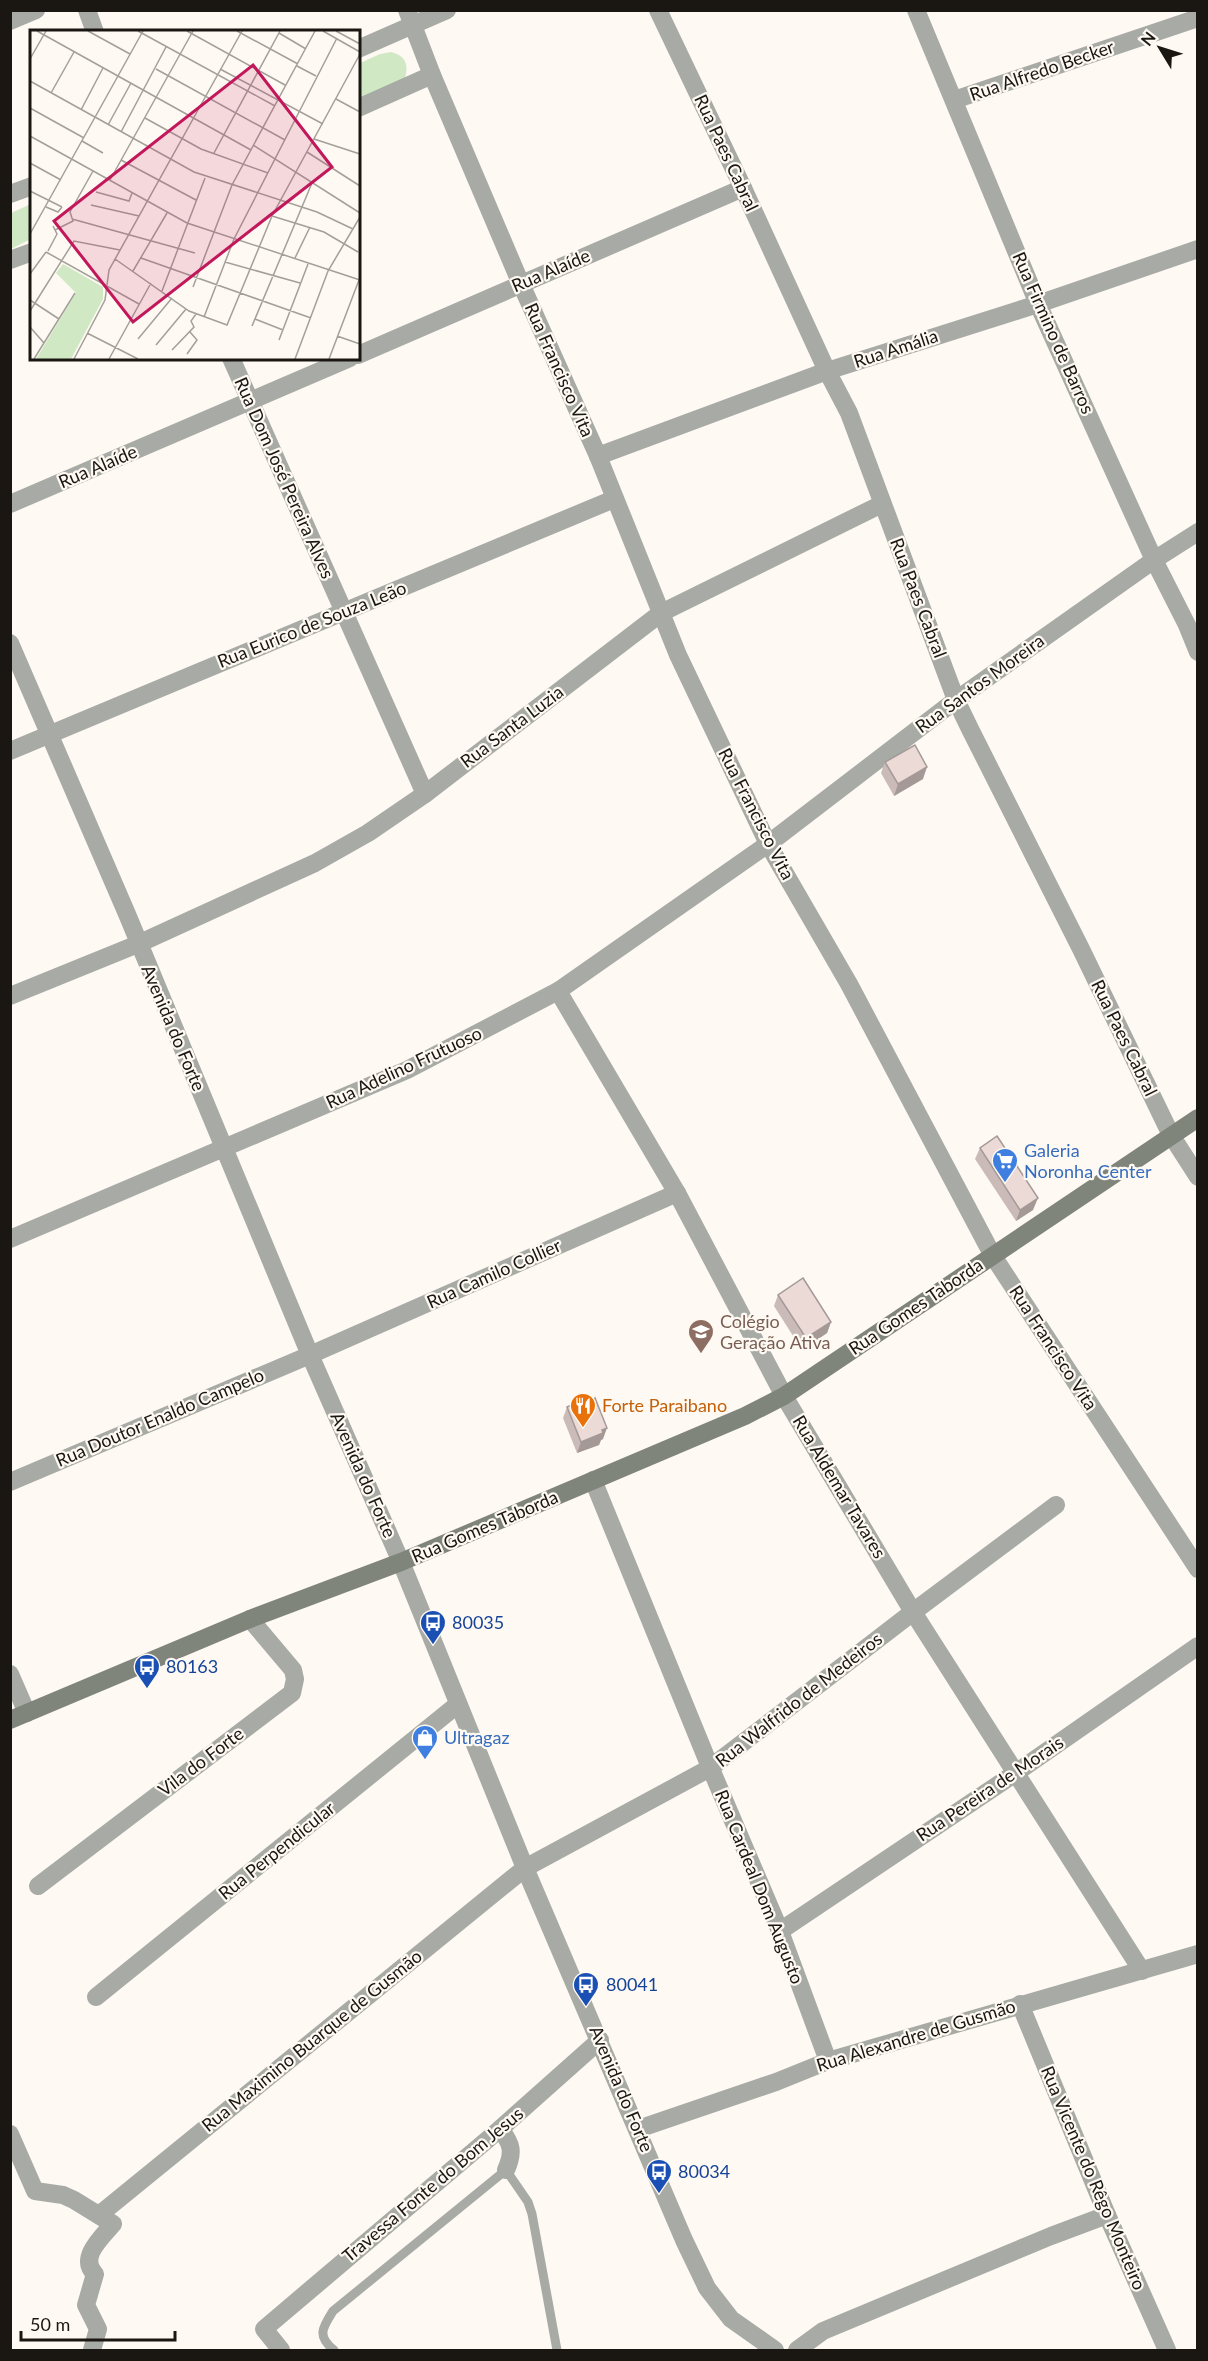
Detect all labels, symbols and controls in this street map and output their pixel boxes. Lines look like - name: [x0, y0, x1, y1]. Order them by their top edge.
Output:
- north arrow: [1130, 18, 1190, 78]
- text: N: [1137, 28, 1159, 49]
- inset map: [30, 30, 360, 360]
- street label: Rua Alfredo Becker: [966, 35, 1117, 105]
- street label: Rua Paes Cabral: [690, 91, 764, 215]
- street label: Rua Alaíde: [508, 244, 593, 296]
- street label: Rua Firmino de Barros: [1008, 248, 1100, 417]
- street label: Rua Francisco Vita: [520, 299, 599, 440]
- street label: Rua Amália: [851, 324, 941, 372]
- street label: Rua Dom José Pereira Alves: [230, 373, 339, 582]
- street label: Rua Alaíde: [55, 440, 140, 492]
- street label: Rua Paes Cabral: [886, 535, 952, 661]
- street label: Rua Eurico de Souza Leão: [214, 576, 409, 672]
- street label: Rua Santos Moreira: [911, 629, 1048, 737]
- street label: Rua Santa Luzia: [456, 680, 567, 772]
- street label: Rua Francisco Vita: [714, 744, 799, 883]
- street label: Avenida do Forte: [137, 961, 210, 1094]
- street label: Rua Paes Cabral: [1087, 976, 1163, 1099]
- street label: Rua Adelino Frutuoso: [322, 1021, 485, 1113]
- place label: Galeria Noronha Center: [1024, 1139, 1152, 1182]
- supermarket icon: Galeria Noronha Center: [990, 1146, 1020, 1184]
- street label: Rua Camilo Collier: [423, 1233, 565, 1313]
- street label: Rua Gomes Taborda: [844, 1253, 987, 1359]
- street label: Rua Francisco Vita: [1005, 1281, 1102, 1414]
- place label: Colégio Geração Ativa: [720, 1310, 830, 1353]
- school or university icon: Colégio Geração Ativa: [686, 1317, 716, 1355]
- street label: Rua Doutor Enaldo Campelo: [52, 1363, 267, 1471]
- restaurant icon: Forte Paraibano: [568, 1391, 598, 1429]
- place label: Forte Paraibano: [602, 1394, 727, 1416]
- street label: Avenida do Forte: [326, 1408, 401, 1541]
- street label: Rua Aldemar Tavares: [789, 1411, 891, 1562]
- street label: Rua Gomes Taborda: [408, 1485, 561, 1567]
- bus stop icon: 80035: [418, 1608, 448, 1646]
- place label: 80035: [452, 1611, 504, 1633]
- street label: Rua Walfrido de Medeiros: [711, 1627, 886, 1771]
- bus stop icon: 80163: [132, 1652, 162, 1690]
- place label: 80163: [166, 1655, 218, 1677]
- street label: Vila do Forte: [153, 1722, 247, 1800]
- shop icon: Ultragaz: [410, 1723, 440, 1761]
- place label: Ultragaz: [444, 1726, 510, 1748]
- street label: Rua Pereira de Morais: [912, 1731, 1067, 1846]
- street label: Rua Cardeal Dom Augusto: [711, 1786, 809, 1987]
- street label: Rua Perpendicular: [214, 1796, 339, 1904]
- street label: Rua Maximino Buarque de Gusmão: [197, 1945, 426, 2136]
- bus stop icon: 80041: [571, 1970, 601, 2008]
- place label: 80041: [606, 1973, 658, 1995]
- street label: Rua Alexandre de Gusmão: [814, 1994, 1018, 2076]
- street label: Avenida do Forte: [585, 2022, 658, 2155]
- street label: Rua Vicente do Rêgo Monteiro: [1037, 2062, 1151, 2293]
- street label: Travessa Fonte do Bom Jesus: [337, 2102, 527, 2266]
- bus stop icon: 80034: [644, 2157, 674, 2195]
- place label: 80034: [678, 2160, 730, 2182]
- scale bar: [21, 2304, 176, 2342]
- text: 50 m: [30, 2313, 70, 2335]

